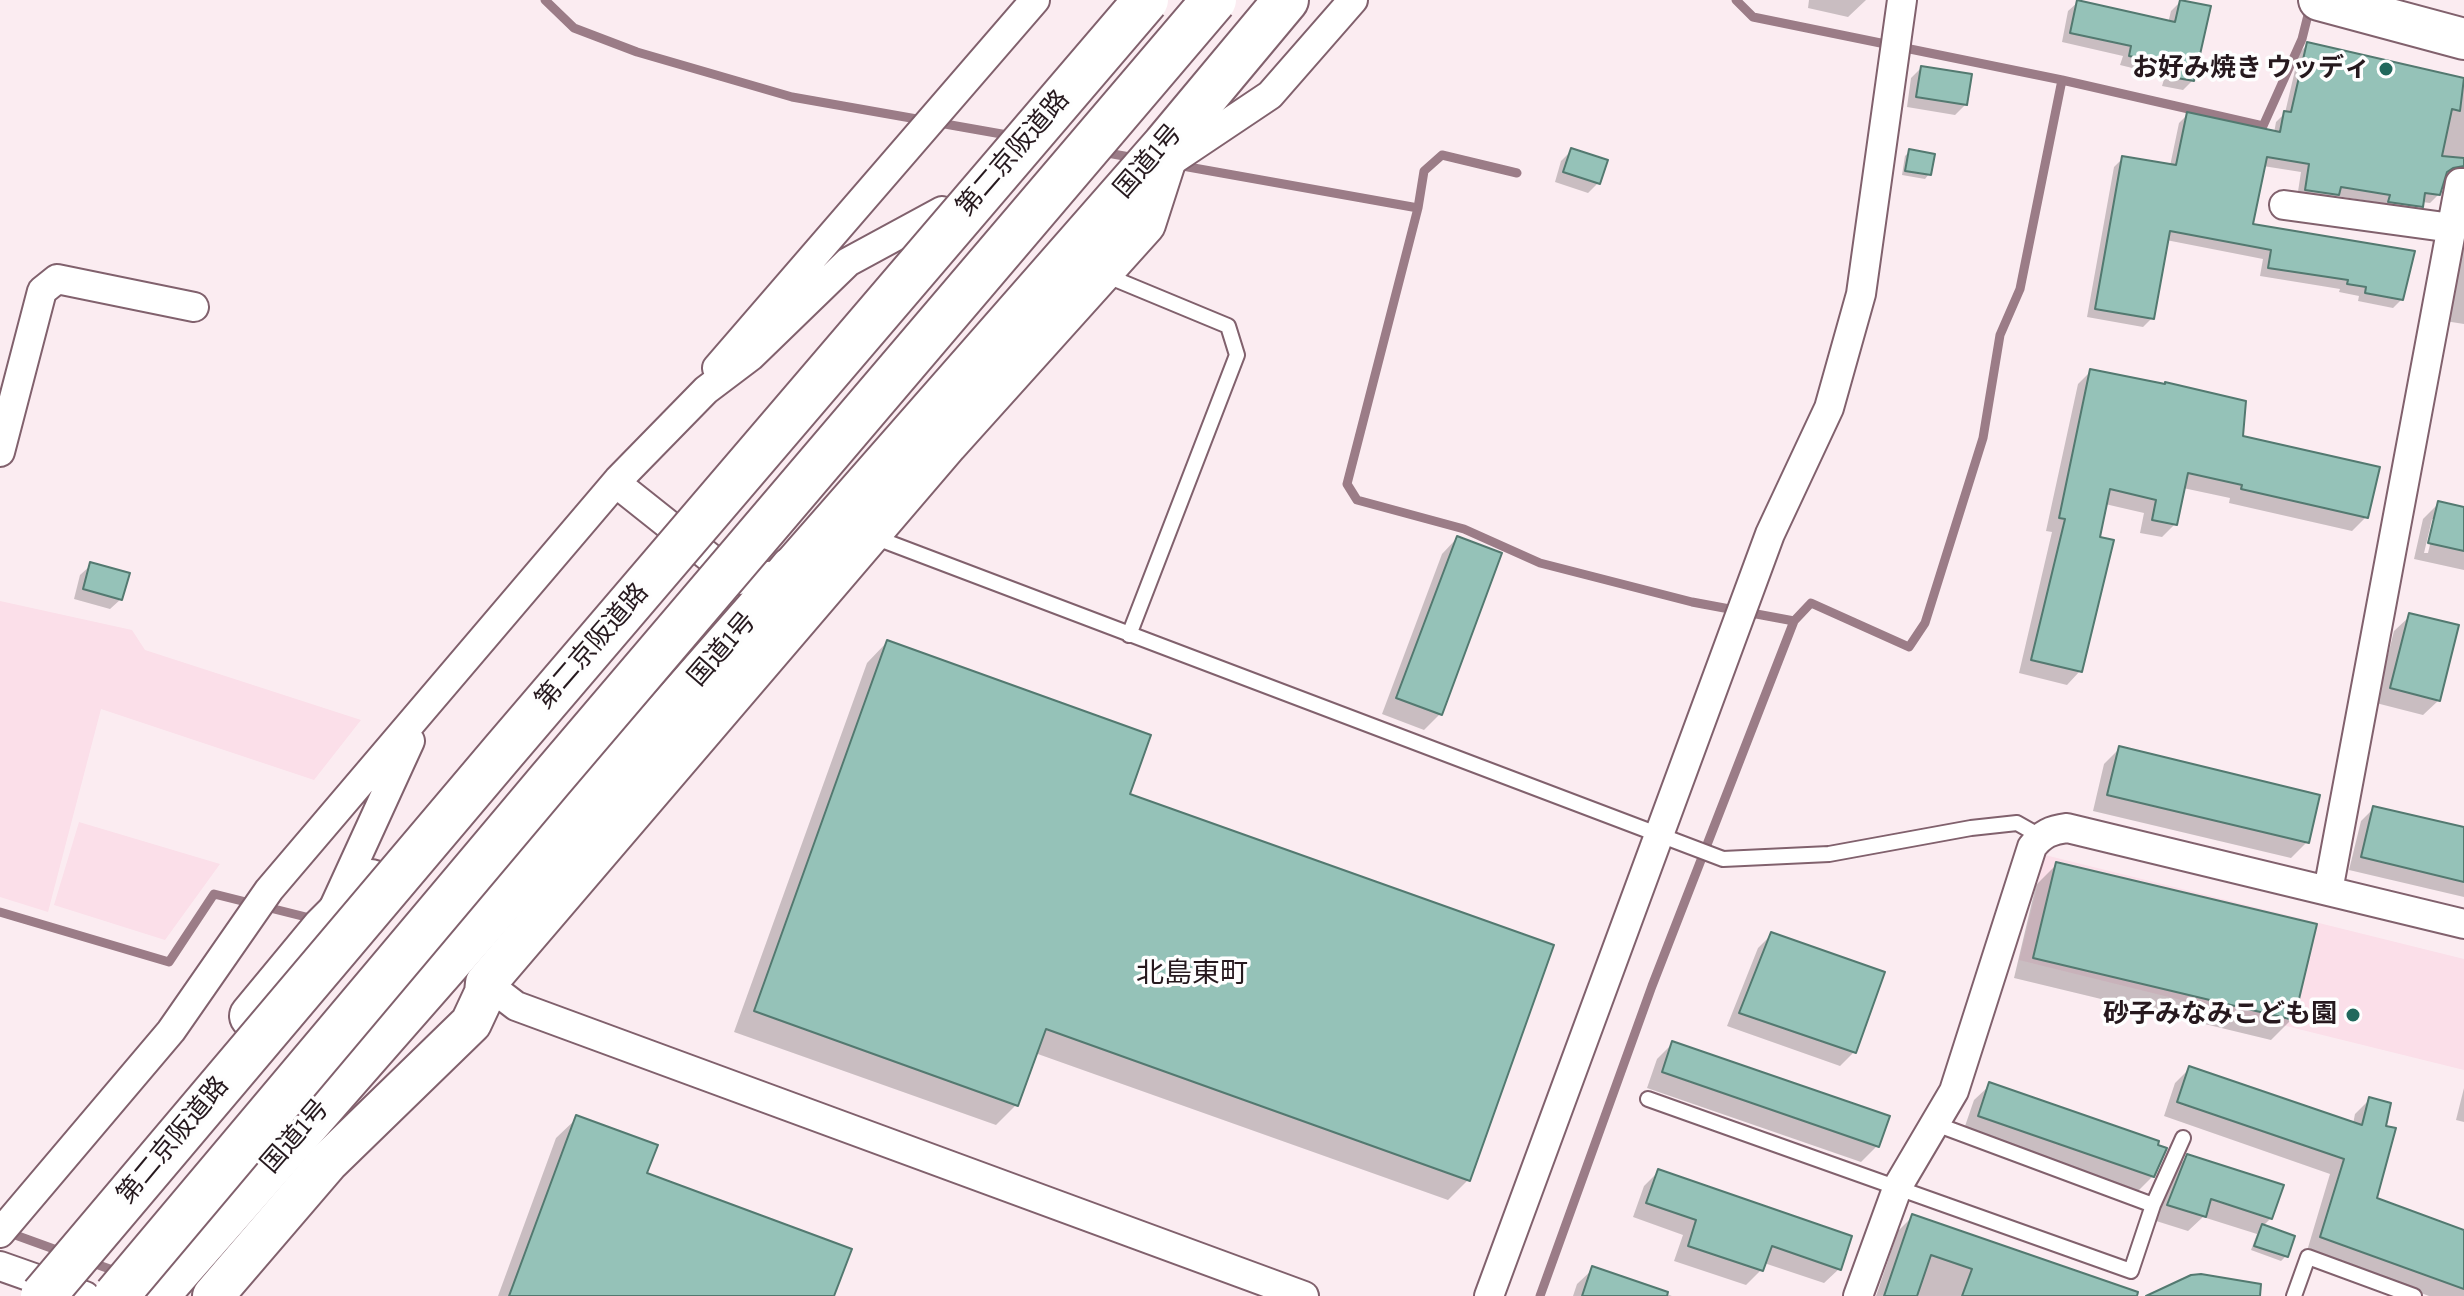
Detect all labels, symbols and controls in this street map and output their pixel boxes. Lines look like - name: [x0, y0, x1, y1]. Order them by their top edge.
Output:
- place label: お好み焼き ウッディ: [2132, 53, 2370, 85]
- marker: お好み焼き ウッディ: [2377, 60, 2395, 78]
- street label: 第二京阪道路: [951, 85, 1077, 223]
- street label: 国道1号: [1109, 119, 1189, 205]
- street label: 第二京阪道路: [530, 578, 656, 716]
- street label: 国道1号: [683, 607, 763, 693]
- district label: 北島東町: [1136, 958, 1248, 992]
- place label: 砂子みなみこども園: [2103, 999, 2337, 1031]
- marker: 砂子みなみこども園: [2344, 1006, 2362, 1024]
- street label: 第二京阪道路: [112, 1071, 236, 1211]
- street label: 国道1号: [256, 1094, 336, 1180]

